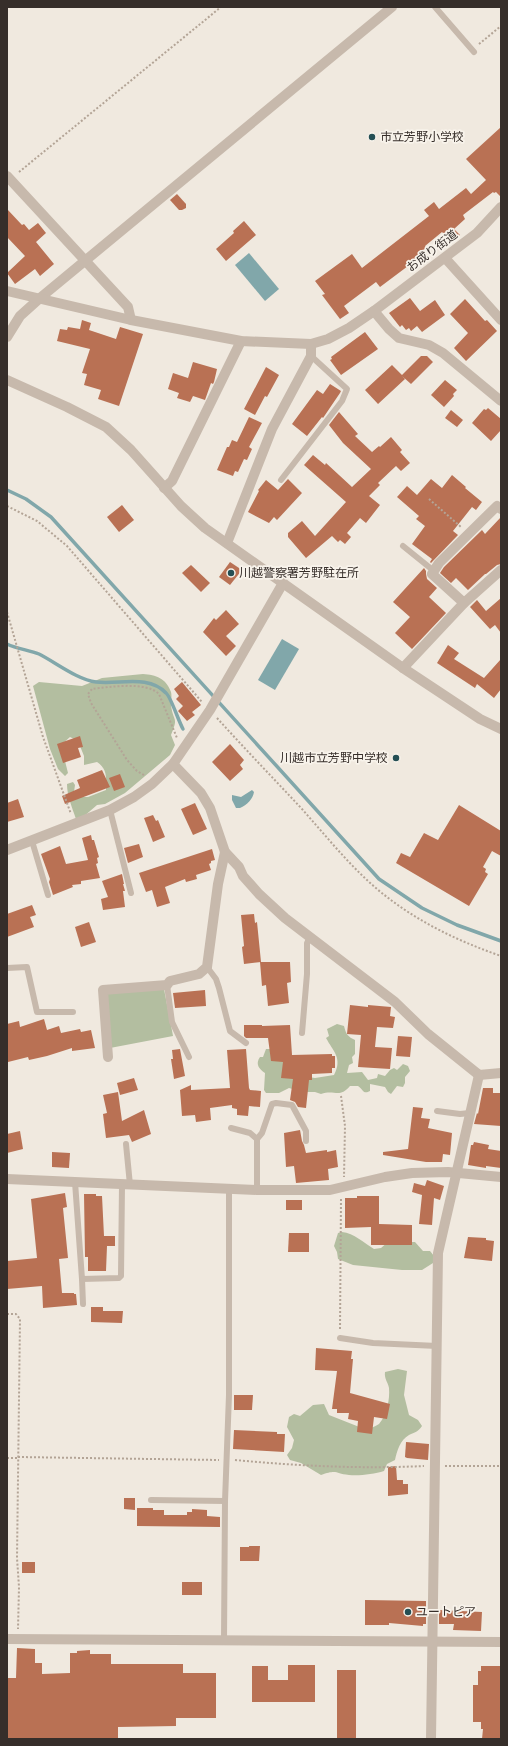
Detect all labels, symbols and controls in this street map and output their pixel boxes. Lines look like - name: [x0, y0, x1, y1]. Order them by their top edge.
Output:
- place label: 市立芳野小学校: [380, 130, 464, 144]
- marker: 市立芳野小学校: [367, 132, 377, 142]
- street label: お成り街道: [404, 227, 460, 275]
- place label: 川越警察署芳野駐在所: [239, 566, 359, 580]
- marker: 川越警察署芳野駐在所: [226, 568, 236, 578]
- place label: 川越市立芳野中学校: [280, 751, 388, 765]
- marker: 川越市立芳野中学校: [391, 753, 401, 763]
- place label: ユートピア: [416, 1605, 476, 1619]
- marker: ユートピア: [403, 1607, 413, 1617]

